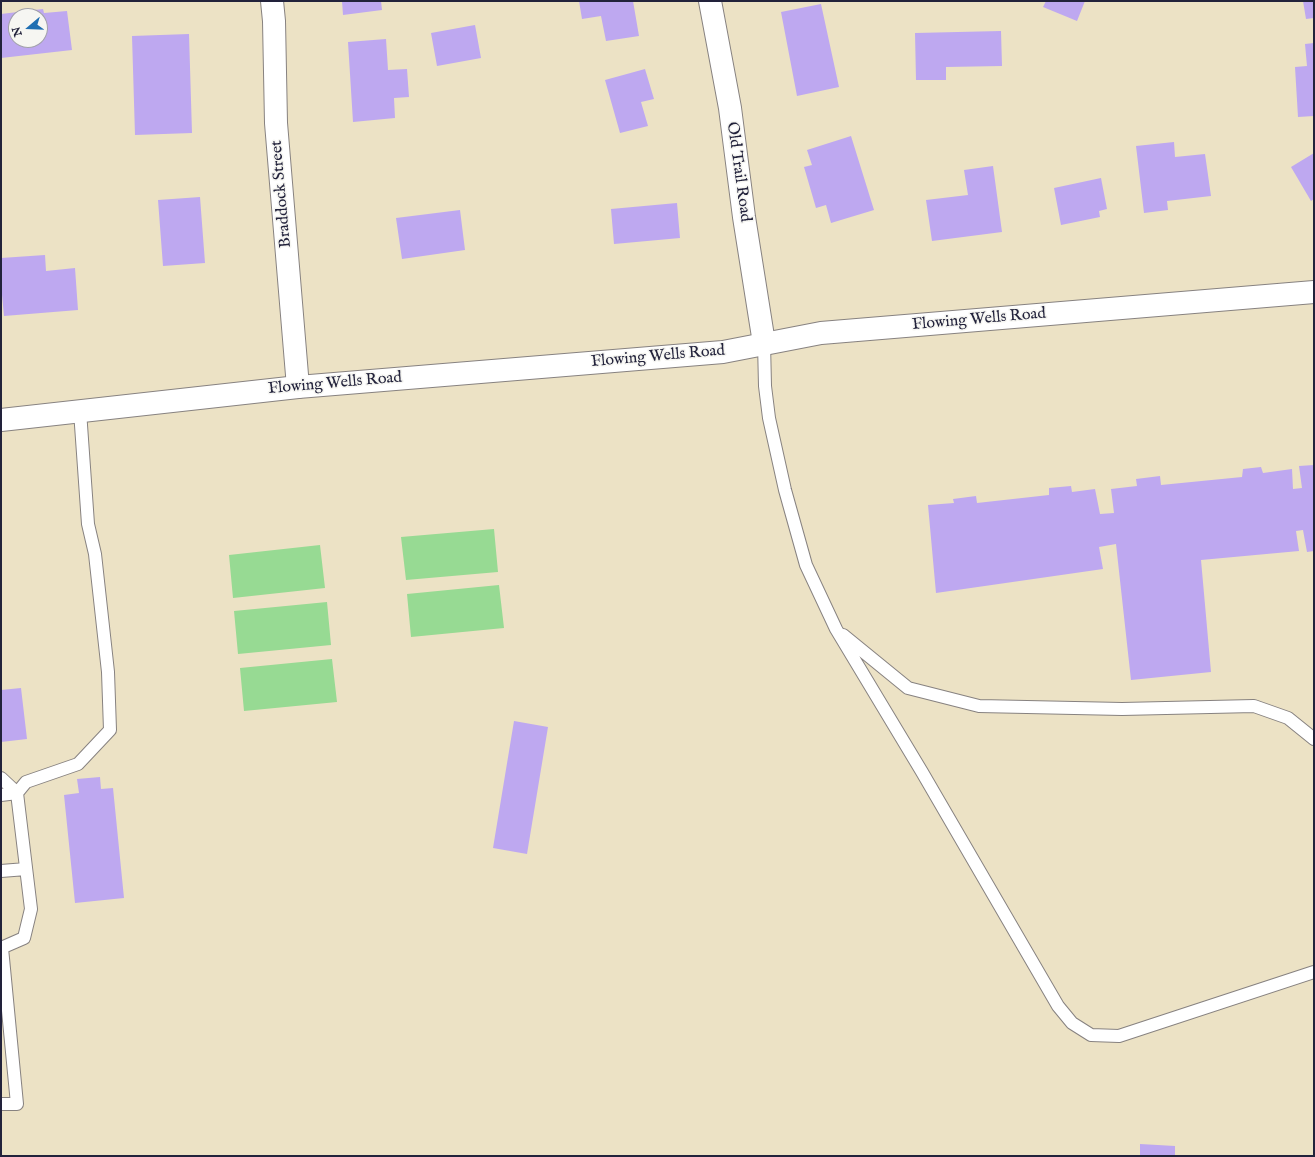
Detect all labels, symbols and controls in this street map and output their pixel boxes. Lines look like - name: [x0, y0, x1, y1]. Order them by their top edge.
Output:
- north arrow: [8, 8, 48, 48]
- text: N: [9, 25, 26, 38]
- street label: Old Trail Road: [721, 121, 755, 223]
- street label: Braddock Street: [268, 140, 296, 248]
- street label: Flowing Wells Road: [911, 305, 1047, 335]
- street label: Flowing Wells Road: [590, 342, 726, 372]
- street label: Flowing Wells Road: [267, 369, 403, 399]

